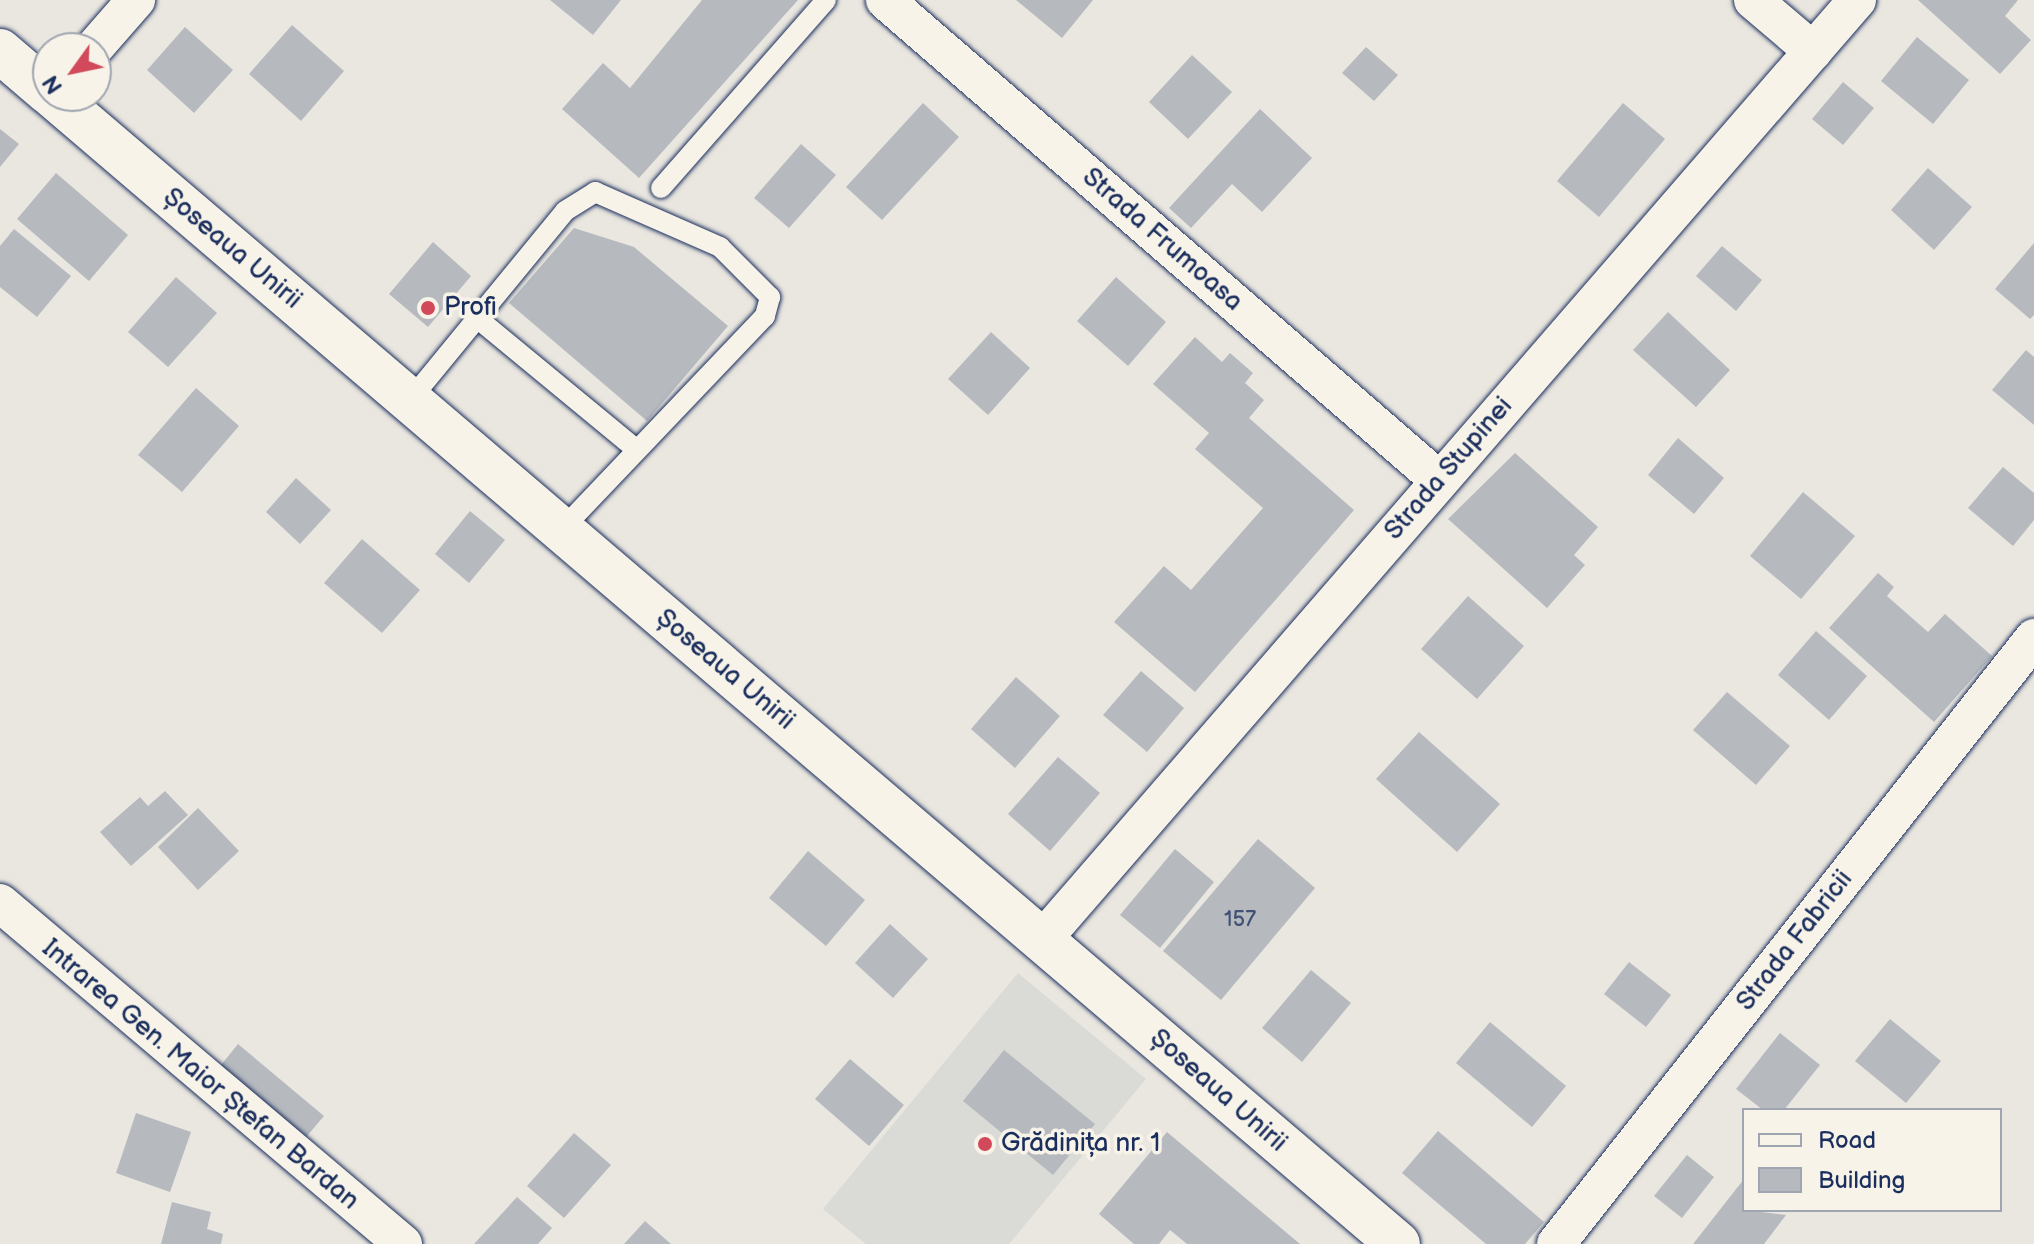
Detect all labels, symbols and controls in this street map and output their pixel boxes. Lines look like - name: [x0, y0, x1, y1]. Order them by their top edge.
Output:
- north arrow: [32, 32, 112, 112]
- text: N: [37, 70, 69, 99]
- street label: Strada Frumoasa: [1076, 162, 1248, 318]
- street label: Șoseaua Unirii: [156, 182, 308, 316]
- place label: Profi: [444, 292, 497, 324]
- marker: Profi: [419, 299, 437, 317]
- street label: Strada Stupinei: [1378, 391, 1520, 547]
- street label: Șoseaua Unirii: [649, 603, 801, 737]
- street label: Strada Fabricii: [1731, 865, 1859, 1017]
- house number: 157: [1224, 907, 1256, 933]
- street label: Intrarea Gen. Maior Ștefan Bardan: [35, 933, 365, 1217]
- street label: Șoseaua Unirii: [1143, 1023, 1293, 1159]
- legend: [1742, 1108, 2002, 1212]
- text: Road: [1818, 1126, 1876, 1155]
- place label: Grădinița nr. 1: [1001, 1128, 1160, 1160]
- marker: Grădinița nr. 1: [976, 1135, 994, 1153]
- text: Building: [1818, 1166, 1905, 1195]

